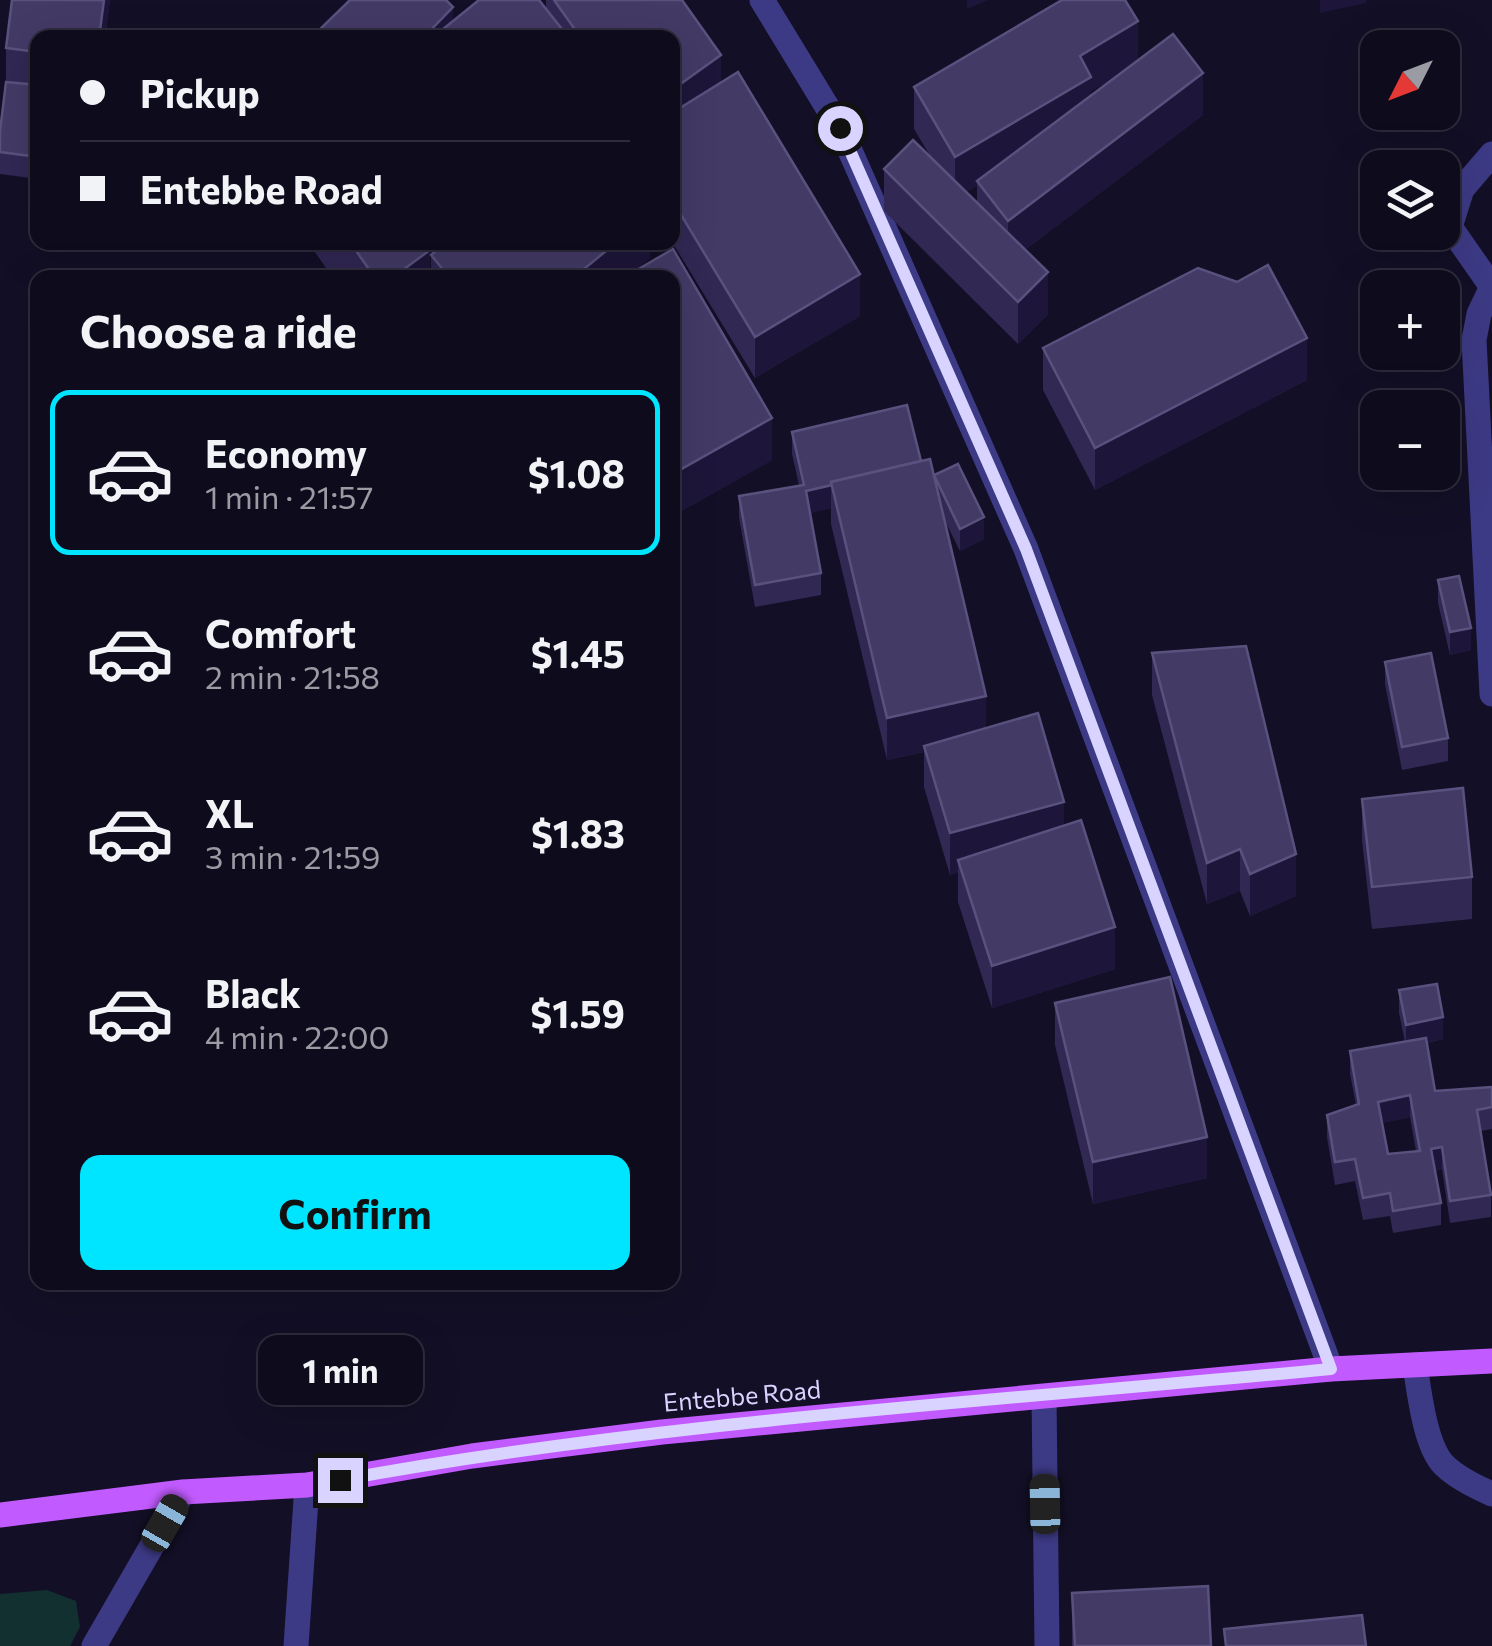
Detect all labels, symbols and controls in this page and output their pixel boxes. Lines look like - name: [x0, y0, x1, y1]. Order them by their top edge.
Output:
- north arrow: [1360, 30, 1460, 130]
- map controls: [1360, 30, 1460, 490]
- text: Pickup: [140, 69, 260, 116]
- route start: [818, 106, 863, 151]
- button: layers: [1360, 150, 1460, 250]
- text: Entebbe Road: [140, 165, 383, 212]
- button: +: [1360, 270, 1460, 370]
- text: Choose a ride: [80, 302, 357, 357]
- button: −: [1360, 390, 1460, 490]
- icon: car: [85, 428, 175, 518]
- text: Economy: [205, 429, 367, 476]
- text: $1.08: [528, 449, 625, 496]
- text: 1 min · 21:57: [205, 476, 373, 516]
- icon: car: [85, 608, 175, 698]
- text: Comfort: [205, 609, 356, 656]
- text: $1.45: [531, 629, 625, 676]
- text: 2 min · 21:58: [205, 656, 380, 696]
- icon: car: [85, 788, 175, 878]
- text: XL: [205, 789, 254, 836]
- text: $1.83: [531, 809, 625, 856]
- text: 3 min · 21:59: [205, 836, 380, 876]
- icon: car: [85, 968, 175, 1058]
- text: Black: [205, 969, 301, 1016]
- text: $1.59: [530, 989, 625, 1036]
- text: 4 min · 22:00: [205, 1016, 389, 1056]
- button: Confirm: [80, 1155, 630, 1270]
- callout: 1 min: [258, 1335, 422, 1405]
- text: 1 min: [303, 1350, 378, 1390]
- street label: Entebbe Road: [662, 1373, 822, 1417]
- route end: [318, 1458, 363, 1503]
- car: [1029, 1474, 1061, 1534]
- car: [137, 1490, 193, 1556]

